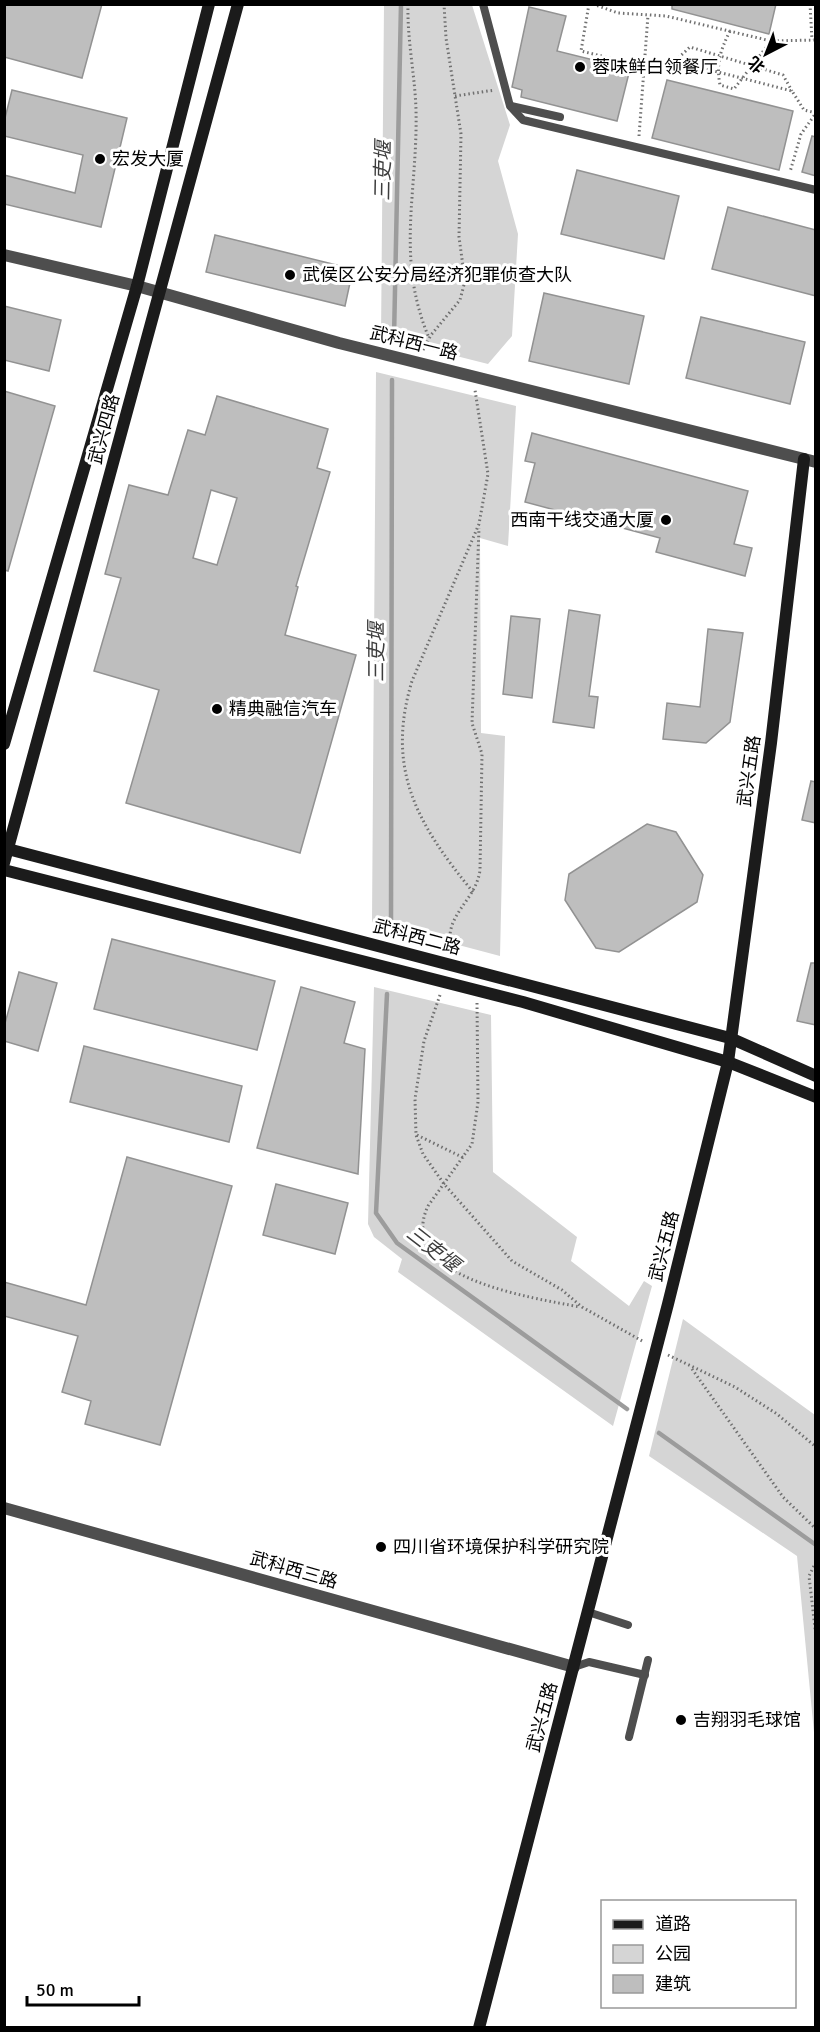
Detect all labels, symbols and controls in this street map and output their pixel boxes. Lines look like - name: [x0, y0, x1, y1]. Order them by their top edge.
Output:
- north arrow: [736, 24, 796, 84]
- text: 北: [744, 52, 769, 77]
- place label: 蓉味鲜白领餐厅: [592, 56, 718, 78]
- marker: 蓉味鲜白领餐厅: [573, 60, 587, 74]
- water label: 三吏堰: [370, 138, 396, 201]
- place label: 宏发大厦: [112, 148, 184, 170]
- marker: 宏发大厦: [93, 152, 107, 166]
- place label: 武侯区公安分局经济犯罪侦查大队: [302, 264, 572, 286]
- marker: 武侯区公安分局经济犯罪侦查大队: [283, 268, 297, 282]
- street label: 武科西一路: [368, 321, 460, 365]
- street label: 武兴四路: [84, 391, 124, 467]
- place label: 西南干线交通大厦: [510, 509, 654, 531]
- marker: 西南干线交通大厦: [659, 513, 673, 527]
- water label: 三吏堰: [364, 619, 389, 682]
- place label: 精典融信汽车: [229, 698, 337, 720]
- marker: 精典融信汽车: [210, 702, 224, 716]
- street label: 武兴五路: [733, 734, 765, 808]
- street label: 武科西二路: [371, 915, 463, 959]
- street label: 武兴五路: [645, 1208, 683, 1284]
- water label: 三吏堰: [402, 1221, 467, 1279]
- place label: 四川省环境保护科学研究院: [393, 1536, 609, 1558]
- marker: 四川省环境保护科学研究院: [374, 1540, 388, 1554]
- street label: 武科西三路: [248, 1547, 340, 1593]
- street label: 武兴五路: [522, 1679, 562, 1755]
- place label: 吉翔羽毛球馆: [693, 1709, 801, 1731]
- marker: 吉翔羽毛球馆: [674, 1713, 688, 1727]
- legend: [601, 1900, 796, 2008]
- text: 道路: [655, 1913, 691, 1935]
- text: 公园: [655, 1943, 691, 1965]
- scale bar: [27, 1969, 140, 2007]
- text: 建筑: [655, 1973, 691, 1995]
- text: 50 m: [36, 1979, 74, 2001]

